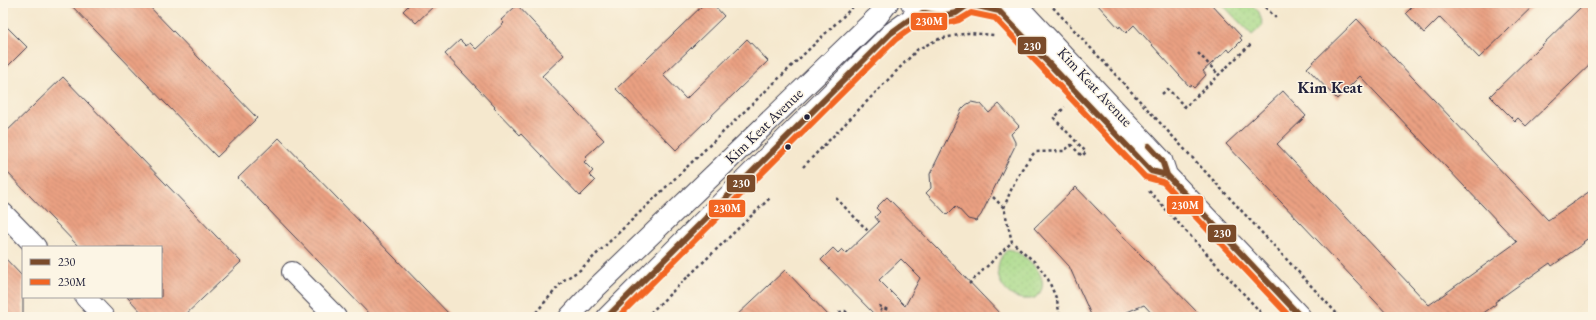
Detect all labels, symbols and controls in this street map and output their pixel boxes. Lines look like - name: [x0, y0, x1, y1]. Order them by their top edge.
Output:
- line badge: 230M: [910, 12, 948, 31]
- text: 230M: [915, 14, 943, 28]
- line badge: 230: [1017, 36, 1047, 55]
- text: 230: [1023, 39, 1041, 53]
- street label: Kim Keat Avenue: [1054, 43, 1137, 130]
- district label: Kim Keat: [1297, 77, 1363, 98]
- street label: Kim Keat Avenue: [721, 83, 807, 168]
- unlabelled marker: [802, 112, 812, 122]
- unlabelled marker: [783, 142, 793, 152]
- line badge: 230: [726, 174, 756, 193]
- text: 230: [732, 176, 750, 190]
- line badge: 230M: [1166, 195, 1204, 215]
- text: 230M: [1171, 198, 1199, 212]
- line badge: 230M: [708, 199, 746, 218]
- text: 230M: [713, 201, 741, 215]
- line badge: 230: [1207, 224, 1237, 243]
- text: 230: [1213, 226, 1231, 240]
- legend: [22, 246, 162, 298]
- text: 230: [58, 254, 76, 270]
- text: 230M: [58, 274, 86, 290]

